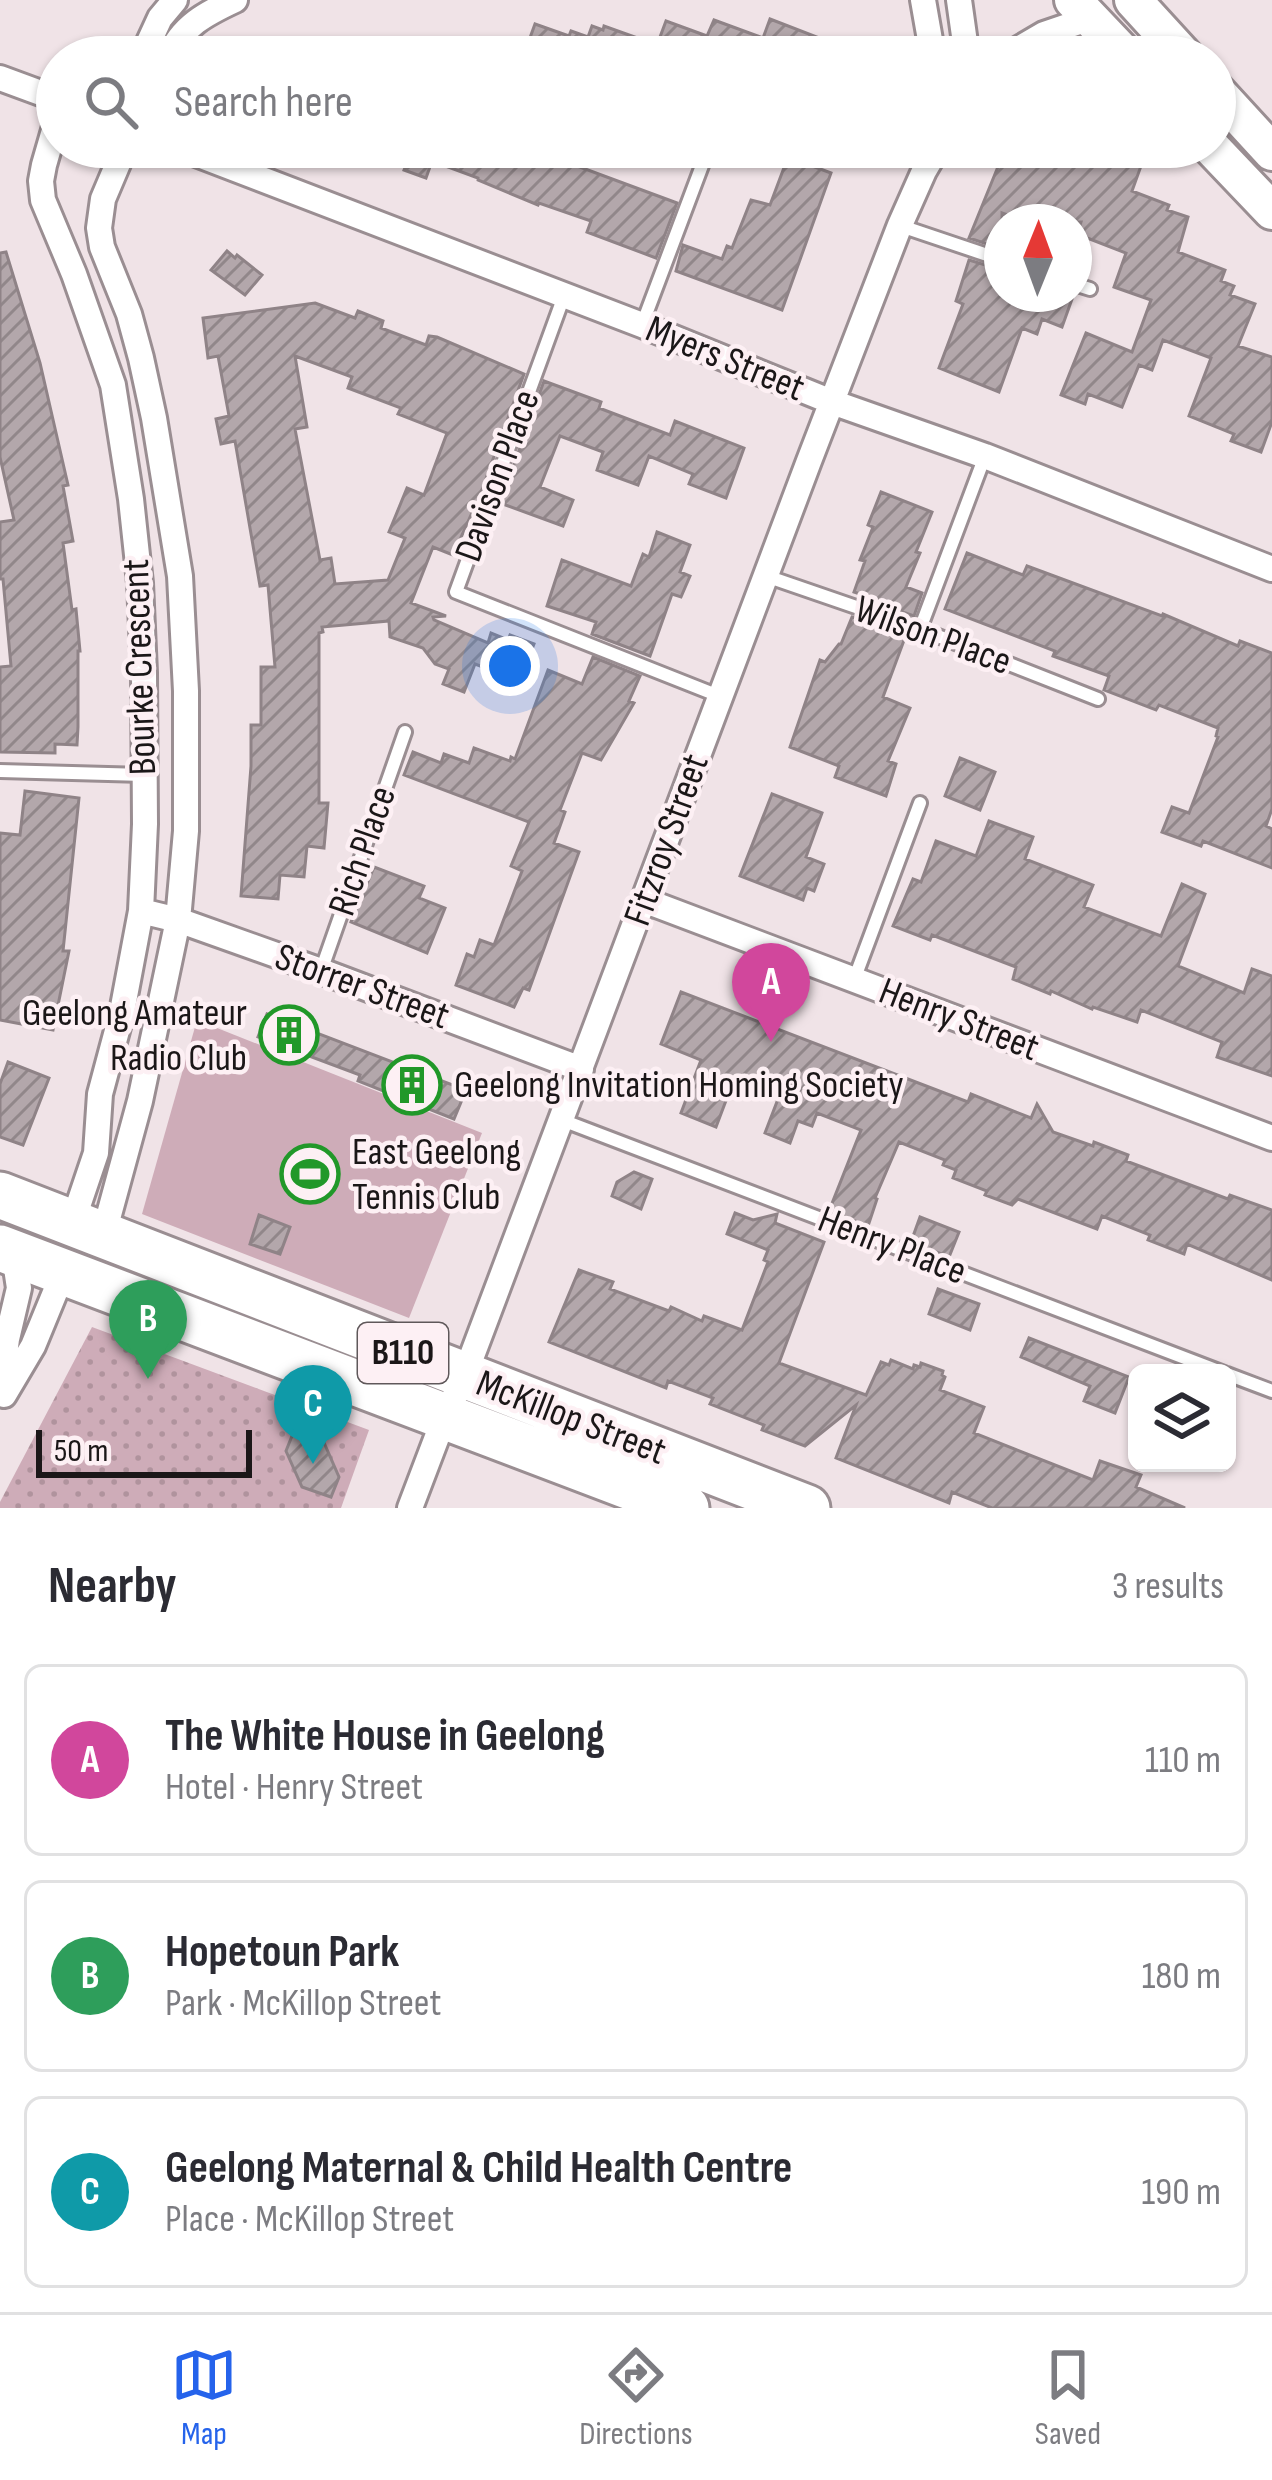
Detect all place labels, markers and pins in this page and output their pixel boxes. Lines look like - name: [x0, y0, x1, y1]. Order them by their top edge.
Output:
- pin: A: [732, 943, 810, 1042]
- place label: Geelong Amateur Radio Club: [22, 990, 247, 1082]
- building icon: Geelong Amateur Radio Club: [258, 1004, 320, 1066]
- building icon: Geelong Invitation Homing Society: [381, 1054, 443, 1116]
- place label: Geelong Invitation Homing Society: [454, 1062, 904, 1109]
- place label: East Geelong Tennis Club: [352, 1129, 521, 1221]
- sports icon: East Geelong Tennis Club: [279, 1143, 341, 1205]
- pin: B: [109, 1280, 187, 1379]
- pin: C: [274, 1365, 352, 1464]

